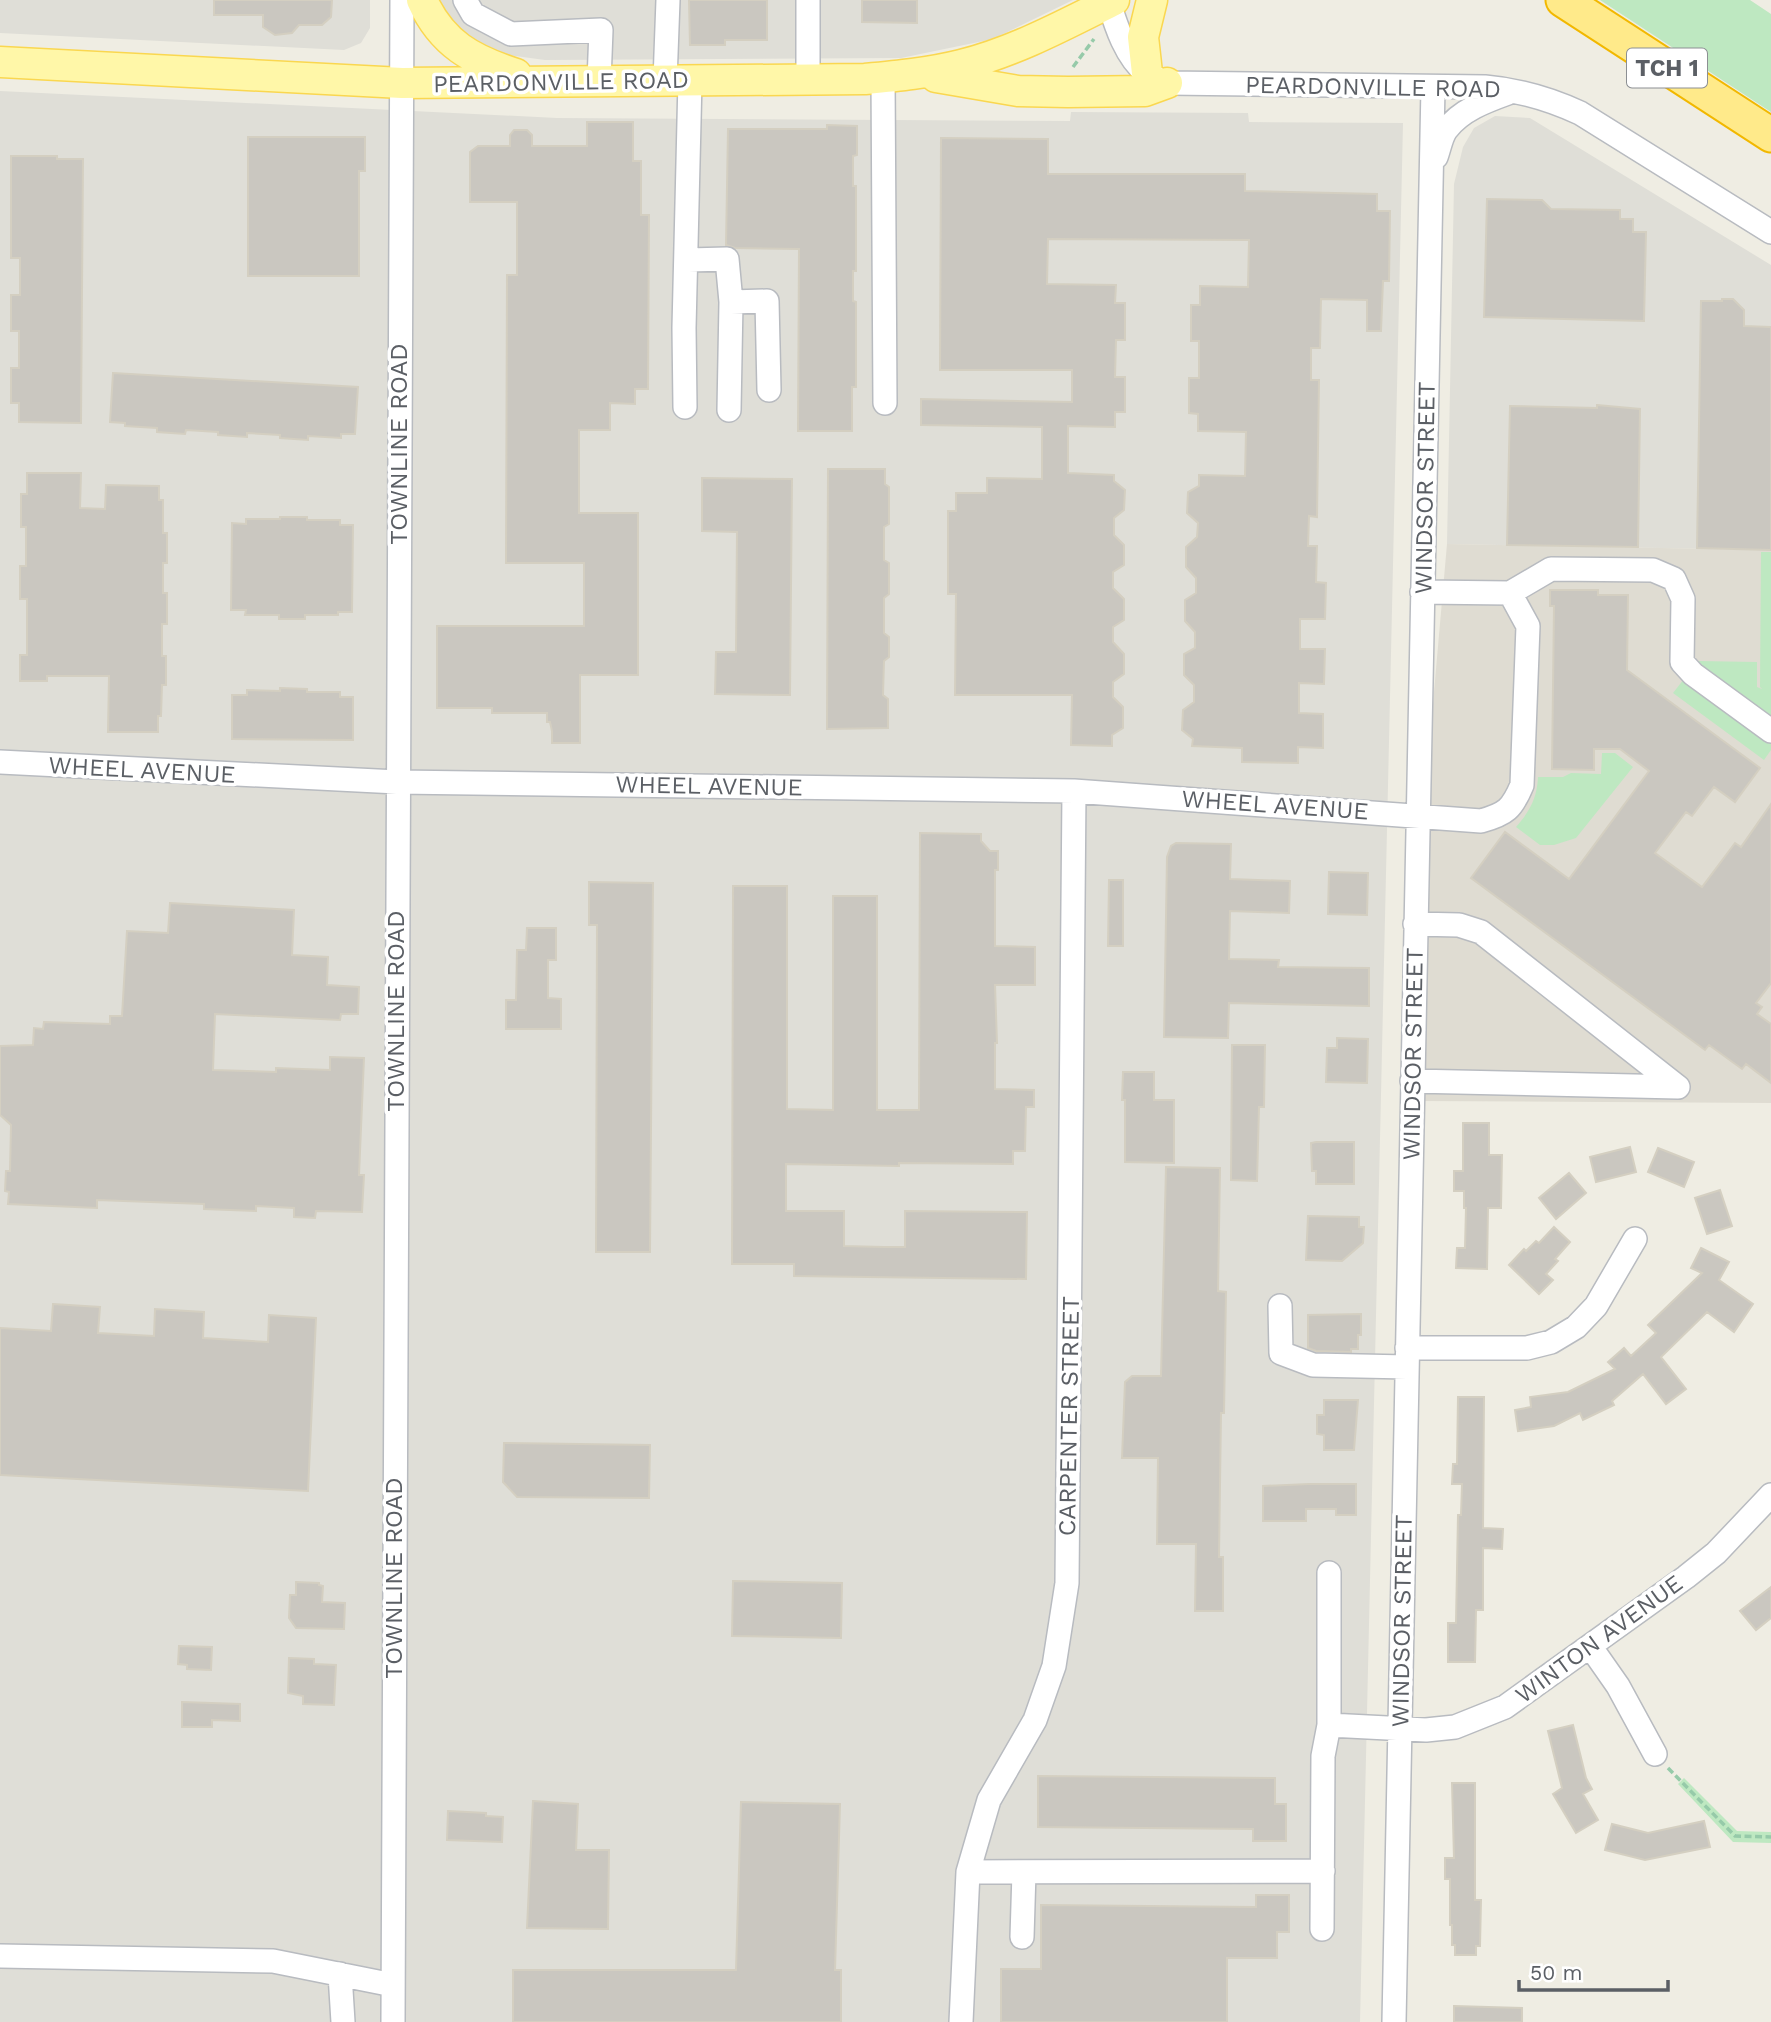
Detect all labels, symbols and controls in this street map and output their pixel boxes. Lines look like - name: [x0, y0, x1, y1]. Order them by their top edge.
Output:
- road number: TCH 1: [1627, 48, 1707, 88]
- street label: PEARDONVILLE ROAD: [433, 66, 689, 98]
- street label: PEARDONVILLE ROAD: [1245, 71, 1501, 103]
- street label: TOWNLINE ROAD: [385, 343, 413, 545]
- street label: WINDSOR STREET: [1409, 381, 1441, 595]
- street label: WHEEL AVENUE: [48, 751, 236, 789]
- street label: WHEEL AVENUE: [615, 770, 803, 802]
- street label: WHEEL AVENUE: [1181, 784, 1369, 826]
- street label: TOWNLINE ROAD: [382, 910, 410, 1112]
- street label: WINDSOR STREET: [1397, 947, 1429, 1161]
- street label: CARPENTER STREET: [1053, 1296, 1085, 1536]
- street label: TOWNLINE ROAD: [380, 1477, 408, 1679]
- street label: WINDSOR STREET: [1386, 1514, 1418, 1728]
- street label: WINTON AVENUE: [1510, 1569, 1688, 1709]
- scale bar: [1519, 1948, 1668, 1992]
- text: 50 m: [1530, 1960, 1582, 1985]

